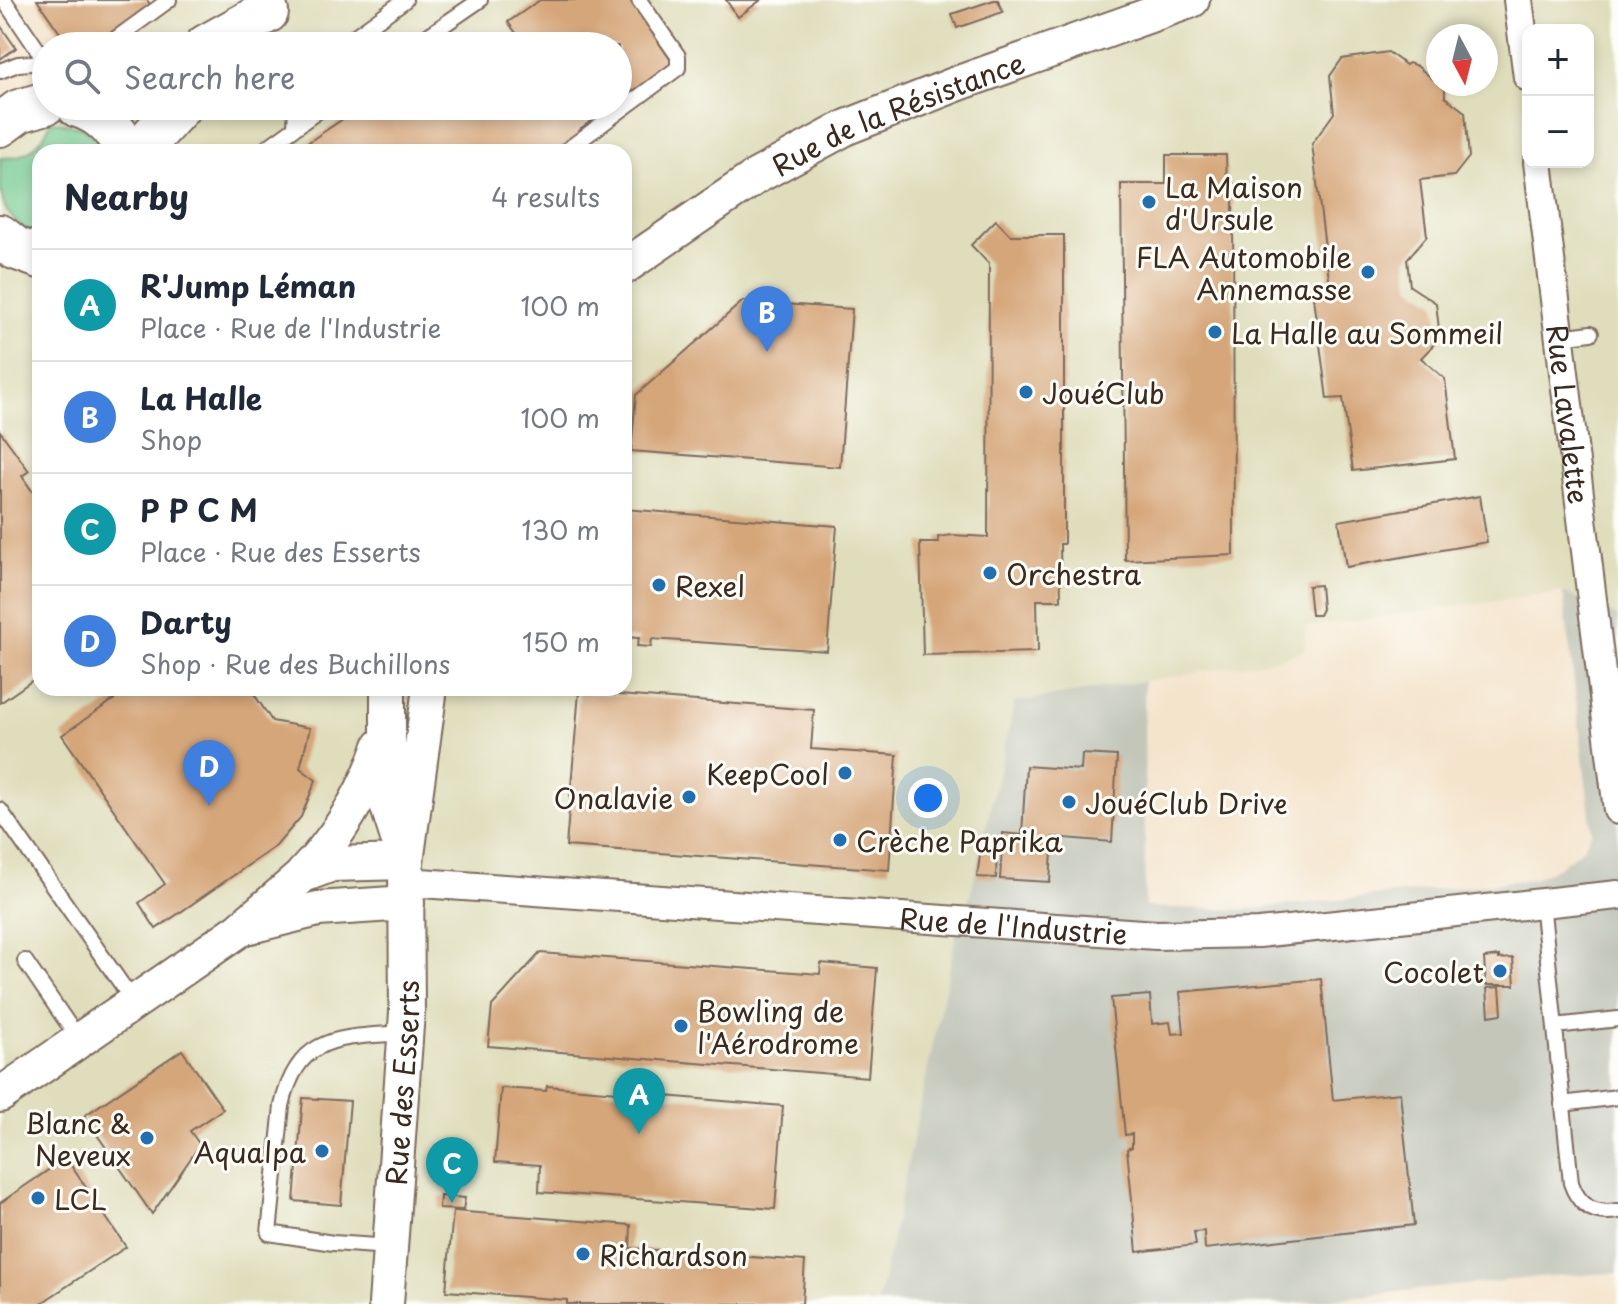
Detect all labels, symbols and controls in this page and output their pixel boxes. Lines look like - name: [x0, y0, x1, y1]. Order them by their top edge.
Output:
- north arrow: [1426, 24, 1498, 96]
- map controls: [1522, 24, 1594, 168]
- button: +: [1522, 24, 1594, 96]
- search box: [32, 32, 632, 120]
- street label: Rue de la Résistance: [764, 40, 1030, 186]
- icon: search: [60, 54, 104, 98]
- text: Search here: [124, 54, 296, 99]
- button: −: [1522, 96, 1594, 168]
- place label: La Maison d'Ursule: [1165, 165, 1303, 240]
- text: Nearby: [64, 170, 189, 222]
- text: 4 results: [491, 177, 600, 216]
- marker: La Maison d'Ursule: [1140, 193, 1158, 211]
- place label: FLA Automobile Annemasse: [1136, 235, 1352, 310]
- text: R'Jump Léman: [140, 263, 356, 308]
- marker: FLA Automobile Annemasse: [1359, 263, 1377, 281]
- text: A: [80, 286, 100, 325]
- text: 100 m: [520, 286, 600, 325]
- pin: B: [741, 286, 793, 352]
- text: Place · Rue de l'Industrie: [140, 308, 441, 347]
- place label: La Halle au Sommeil: [1231, 311, 1503, 354]
- street label: Rue Lavalette: [1537, 322, 1602, 506]
- marker: La Halle au Sommeil: [1206, 323, 1224, 341]
- place label: JouéClub: [1042, 371, 1164, 414]
- text: La Halle: [140, 375, 262, 420]
- marker: JouéClub: [1017, 383, 1035, 401]
- text: B: [81, 398, 99, 437]
- text: 100 m: [520, 398, 600, 437]
- text: Shop: [140, 420, 202, 459]
- text: P P C M: [140, 487, 258, 532]
- text: C: [80, 510, 100, 549]
- text: 130 m: [521, 510, 600, 549]
- text: Place · Rue des Esserts: [140, 532, 421, 571]
- place label: Orchestra: [1006, 552, 1142, 595]
- place label: Rexel: [675, 564, 745, 607]
- marker: Orchestra: [981, 564, 999, 582]
- marker: Rexel: [650, 576, 668, 594]
- text: Darty: [140, 599, 232, 644]
- text: D: [80, 622, 100, 661]
- text: 150 m: [522, 622, 600, 661]
- text: Shop · Rue des Buchillons: [140, 644, 450, 683]
- pin: D: [183, 740, 235, 806]
- place label: KeepCool: [706, 752, 829, 795]
- marker: KeepCool: [836, 764, 854, 782]
- place label: Onalavie: [554, 776, 673, 819]
- your location: [908, 778, 948, 818]
- place label: JouéClub Drive: [1085, 781, 1288, 824]
- marker: Onalavie: [680, 788, 698, 806]
- marker: JouéClub Drive: [1060, 793, 1078, 811]
- place label: Crèche Paprika: [856, 819, 1064, 862]
- marker: Crèche Paprika: [831, 831, 849, 849]
- street label: Rue de l'Industrie: [898, 895, 1129, 954]
- place label: Cocolet: [1383, 950, 1484, 993]
- marker: Cocolet: [1491, 962, 1509, 980]
- street label: Rue des Esserts: [373, 980, 429, 1187]
- place label: Bowling de l'Aérodrome: [697, 989, 859, 1064]
- marker: Bowling de l'Aérodrome: [672, 1017, 690, 1035]
- pin: A: [613, 1068, 665, 1134]
- place label: Blanc & Neveux: [24, 1101, 131, 1176]
- marker: Blanc & Neveux: [138, 1129, 156, 1147]
- place label: Aqualpa: [193, 1130, 307, 1173]
- pin: C: [426, 1137, 478, 1203]
- marker: Aqualpa: [313, 1142, 331, 1160]
- place label: LCL: [54, 1177, 107, 1220]
- marker: LCL: [29, 1189, 47, 1207]
- place label: Richardson: [599, 1233, 748, 1276]
- marker: Richardson: [574, 1245, 592, 1263]

